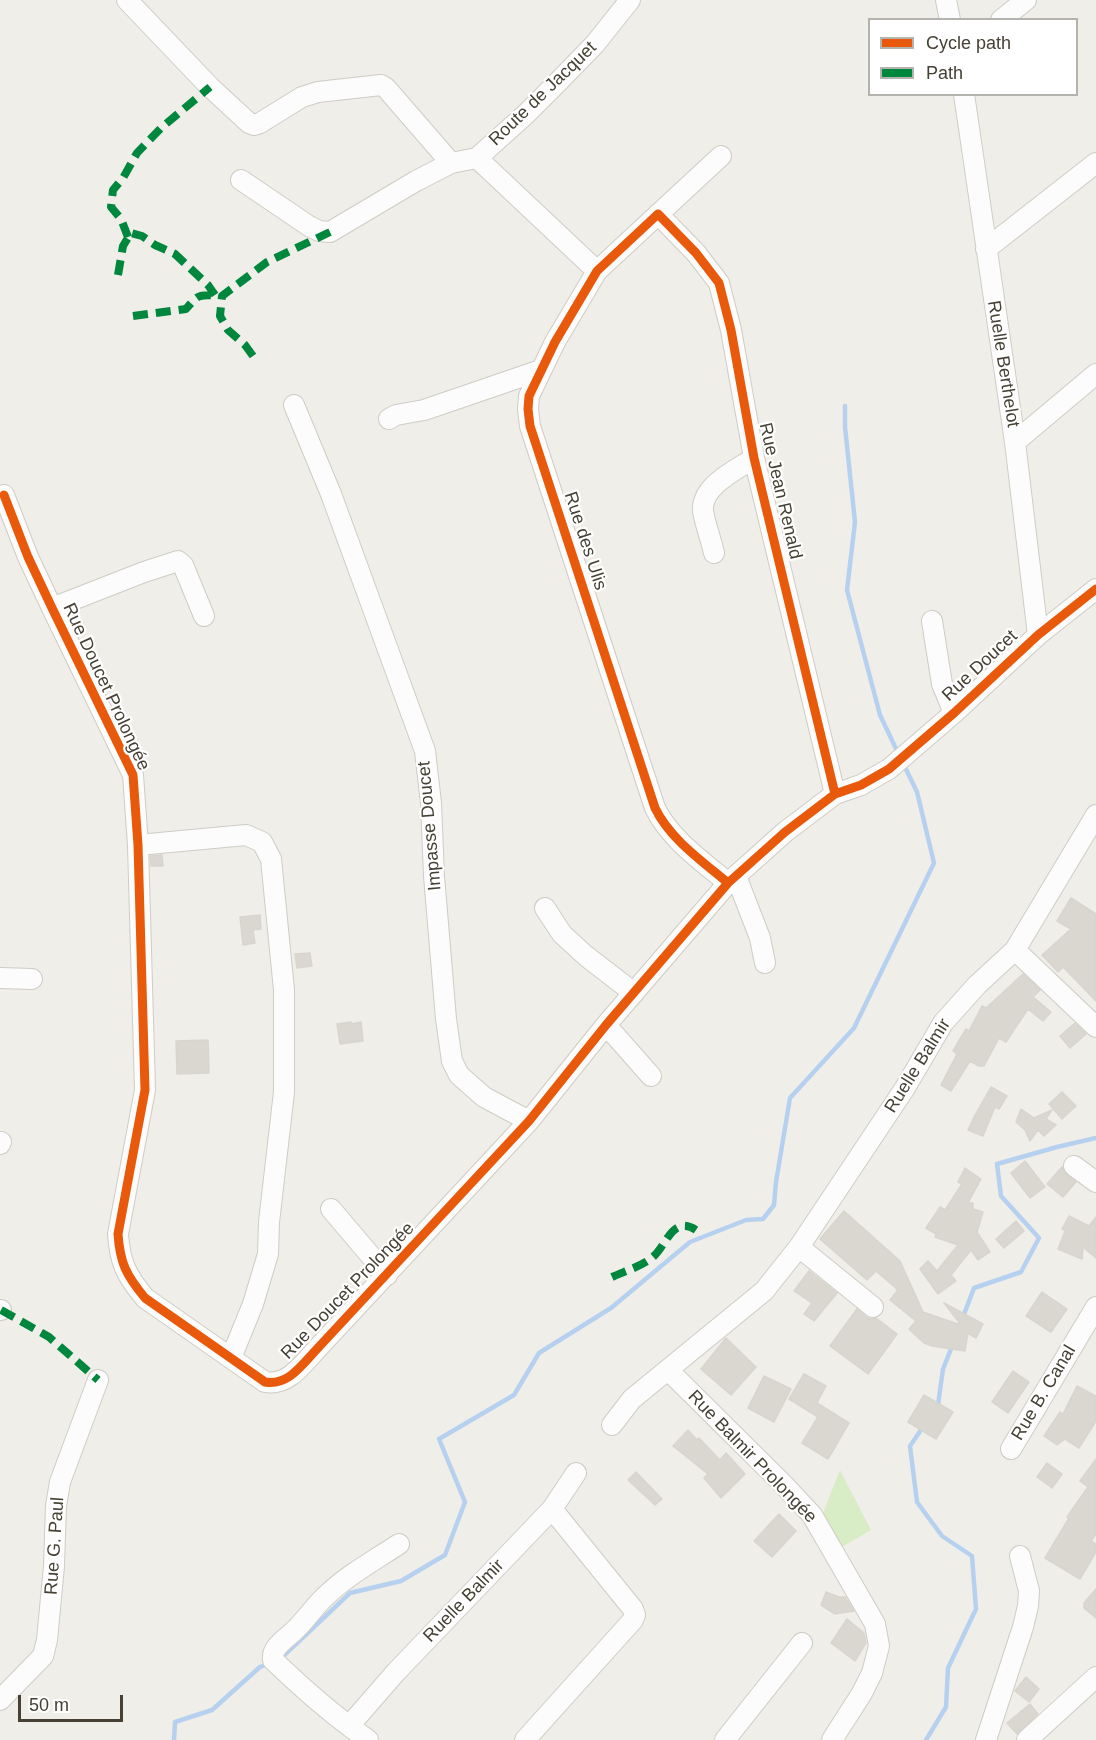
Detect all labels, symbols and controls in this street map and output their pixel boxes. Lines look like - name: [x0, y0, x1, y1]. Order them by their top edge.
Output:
- legend: [868, 18, 1078, 96]
- text: Cycle path: [926, 33, 1011, 53]
- street label: Route de Jacquet: [485, 37, 601, 151]
- text: Path: [926, 63, 963, 83]
- street label: Ruelle Berthelot: [982, 299, 1024, 429]
- street label: Rue Jean Renald: [754, 421, 806, 561]
- street label: Rue des Ulis: [559, 489, 611, 593]
- street label: Rue Doucet Prolongée: [58, 600, 154, 774]
- street label: Rue Doucet: [938, 626, 1022, 706]
- street label: Impasse Doucet: [414, 760, 446, 892]
- street label: Ruelle Balmir: [880, 1015, 956, 1117]
- street label: Rue Doucet Prolongée: [277, 1218, 419, 1364]
- street label: Rue B. Canal: [1007, 1342, 1081, 1444]
- street label: Rue Balmir Prolongée: [683, 1386, 821, 1528]
- street label: Rue G. Paul: [41, 1496, 69, 1596]
- street label: Ruelle Balmir: [419, 1555, 509, 1647]
- scale bar: [21, 1683, 126, 1721]
- text: 50 m: [29, 1695, 69, 1715]

